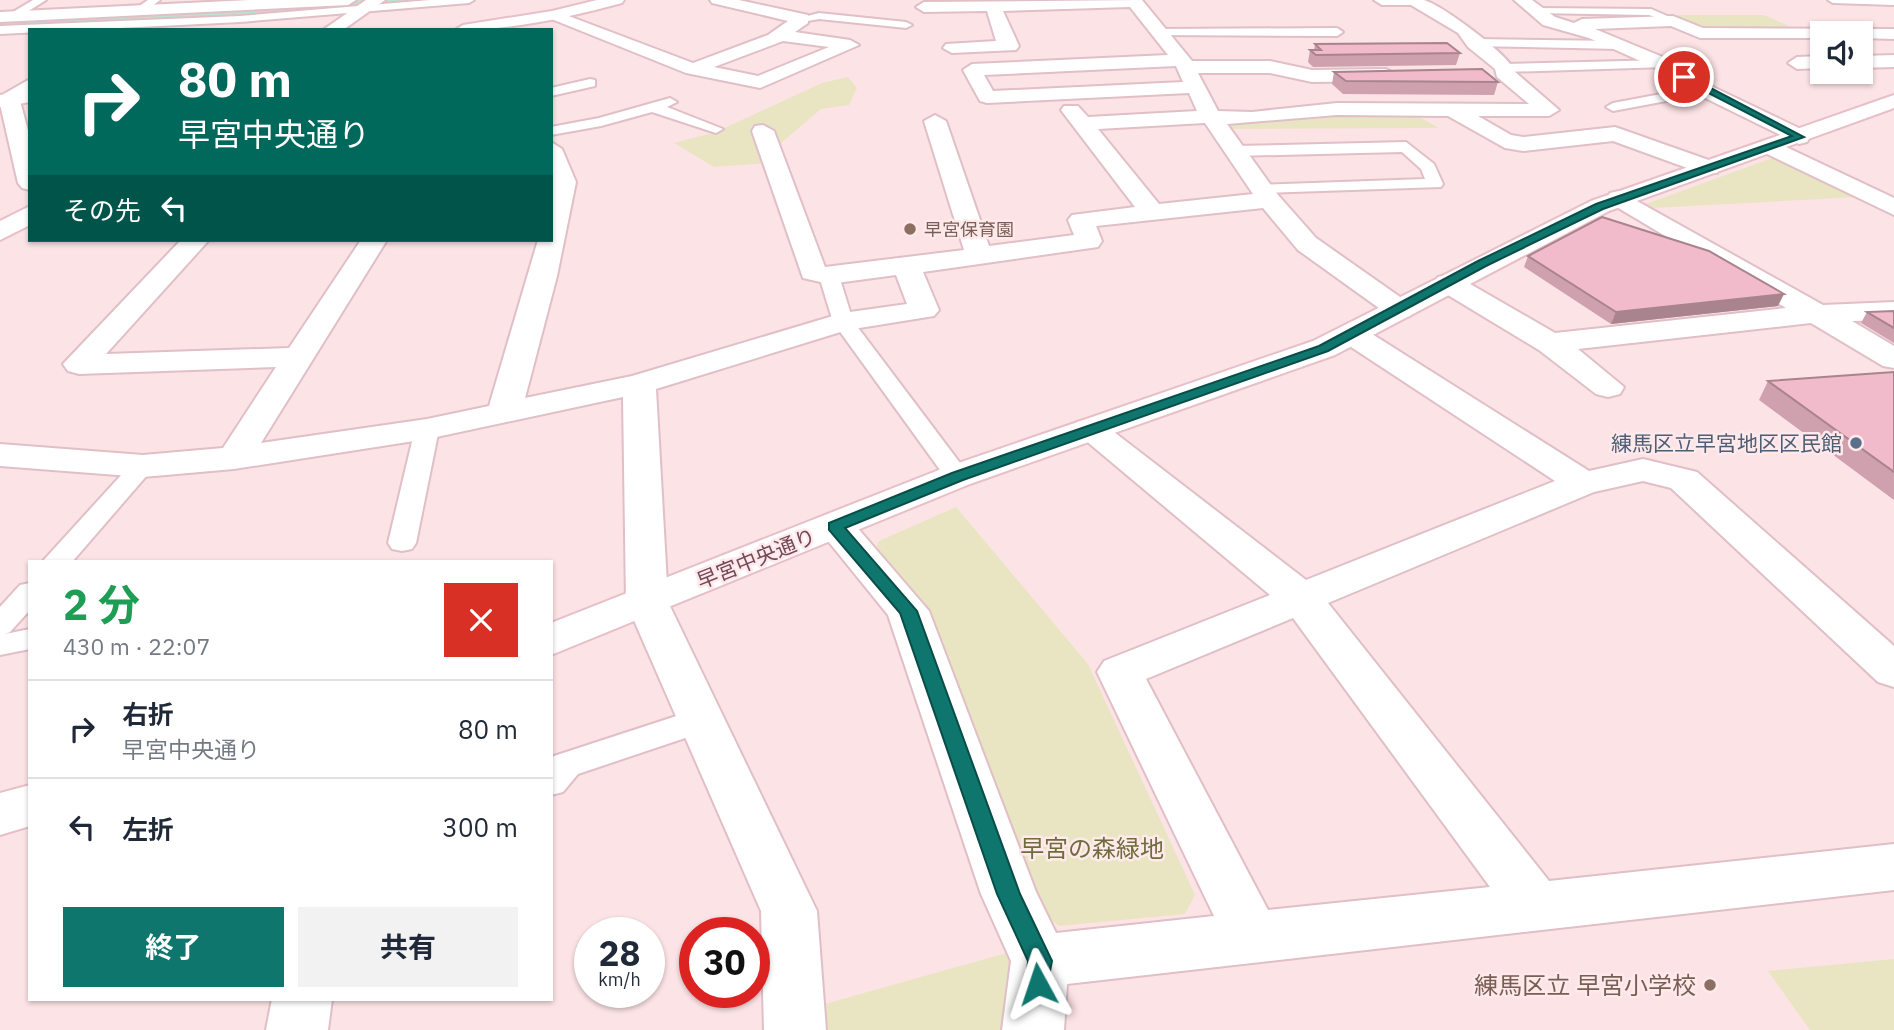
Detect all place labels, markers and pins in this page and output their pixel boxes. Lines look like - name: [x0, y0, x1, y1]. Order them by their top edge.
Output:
- pin: [1654, 47, 1714, 107]
- place label: 早宮保育園: [924, 218, 1014, 241]
- marker: 早宮保育園: [902, 221, 918, 237]
- place label: 練馬区立早宮地区区民館: [1611, 429, 1842, 457]
- marker: 練馬区立早宮地区区民館: [1848, 435, 1864, 451]
- place label: 練馬区立 早宮小学校: [1474, 969, 1696, 1001]
- marker: 練馬区立 早宮小学校: [1702, 977, 1718, 993]

